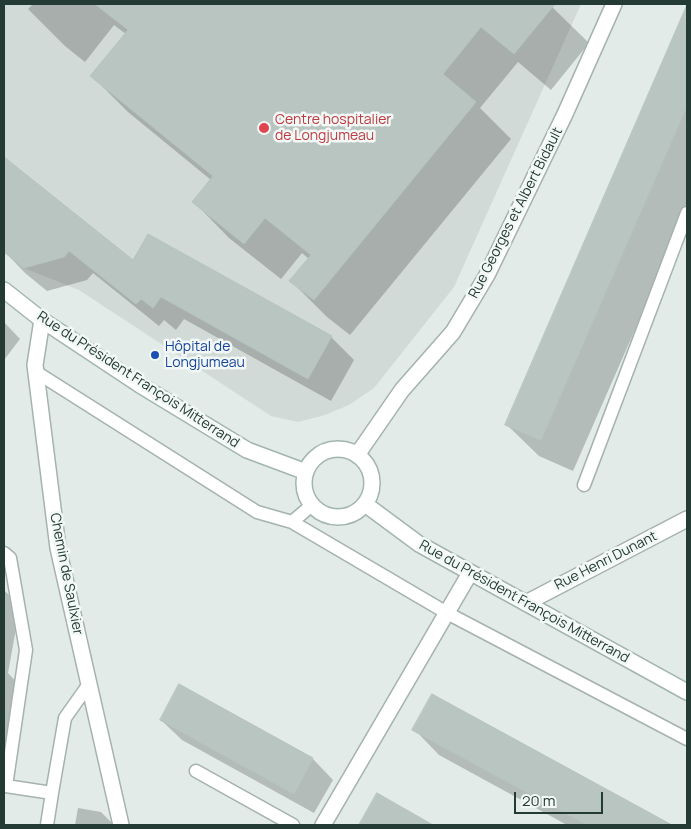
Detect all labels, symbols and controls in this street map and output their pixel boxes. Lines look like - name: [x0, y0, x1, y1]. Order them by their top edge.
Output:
- place label: Centre hospitalier de Longjumeau: [275, 112, 391, 144]
- marker: Centre hospitalier de Longjumeau: [257, 121, 271, 135]
- street label: Rue Georges et Albert Bidault: [465, 125, 567, 301]
- street label: Rue du Président François Mitterrand: [34, 308, 242, 452]
- place label: Hôpital de Longjumeau: [165, 339, 245, 372]
- marker: Hôpital de Longjumeau: [149, 349, 161, 361]
- street label: Chemin de Saulxier: [46, 512, 86, 636]
- street label: Rue Henri Dunant: [552, 528, 660, 594]
- street label: Rue du Président François Mitterrand: [416, 537, 632, 667]
- scale bar: [516, 782, 605, 814]
- text: 20 m: [522, 790, 555, 811]

